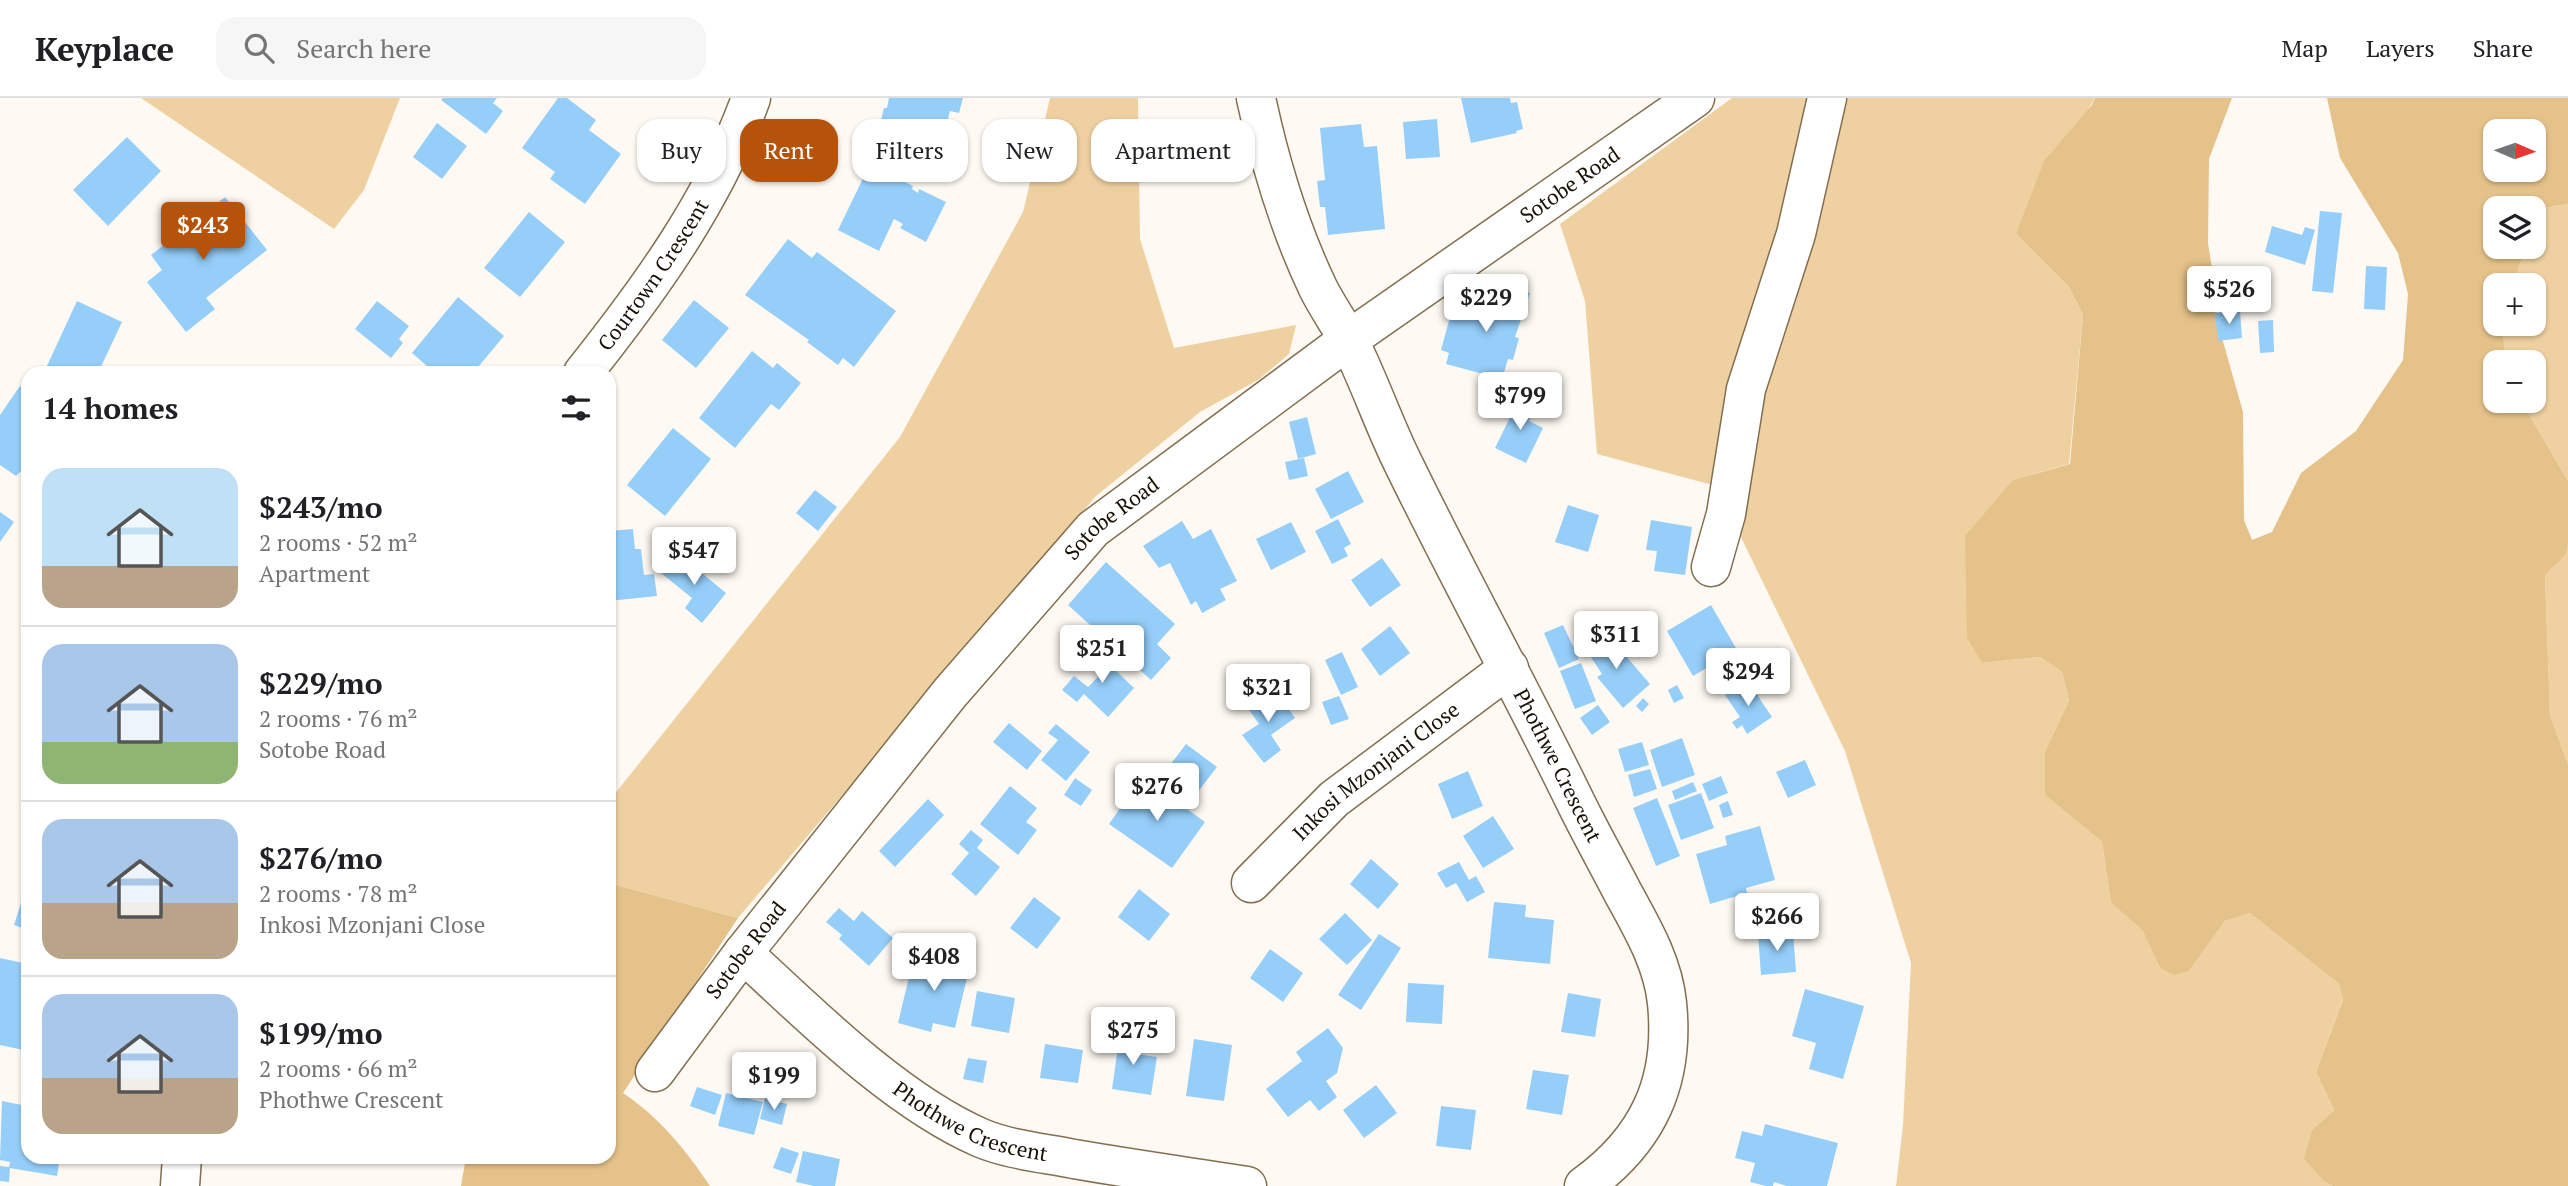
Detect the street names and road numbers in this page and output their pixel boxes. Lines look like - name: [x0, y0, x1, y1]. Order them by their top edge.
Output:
- street label: Sotobe Road: [1514, 139, 1625, 229]
- street label: Courtown Crescent: [591, 193, 715, 356]
- street label: Sotobe Road: [1057, 470, 1165, 565]
- street label: Phothwe Crescent: [1508, 684, 1609, 847]
- street label: Inkosi Mzonjani Close: [1286, 695, 1464, 846]
- street label: Sotobe Road: [699, 895, 792, 1004]
- street label: Phothwe Crescent: [888, 1075, 1050, 1167]

